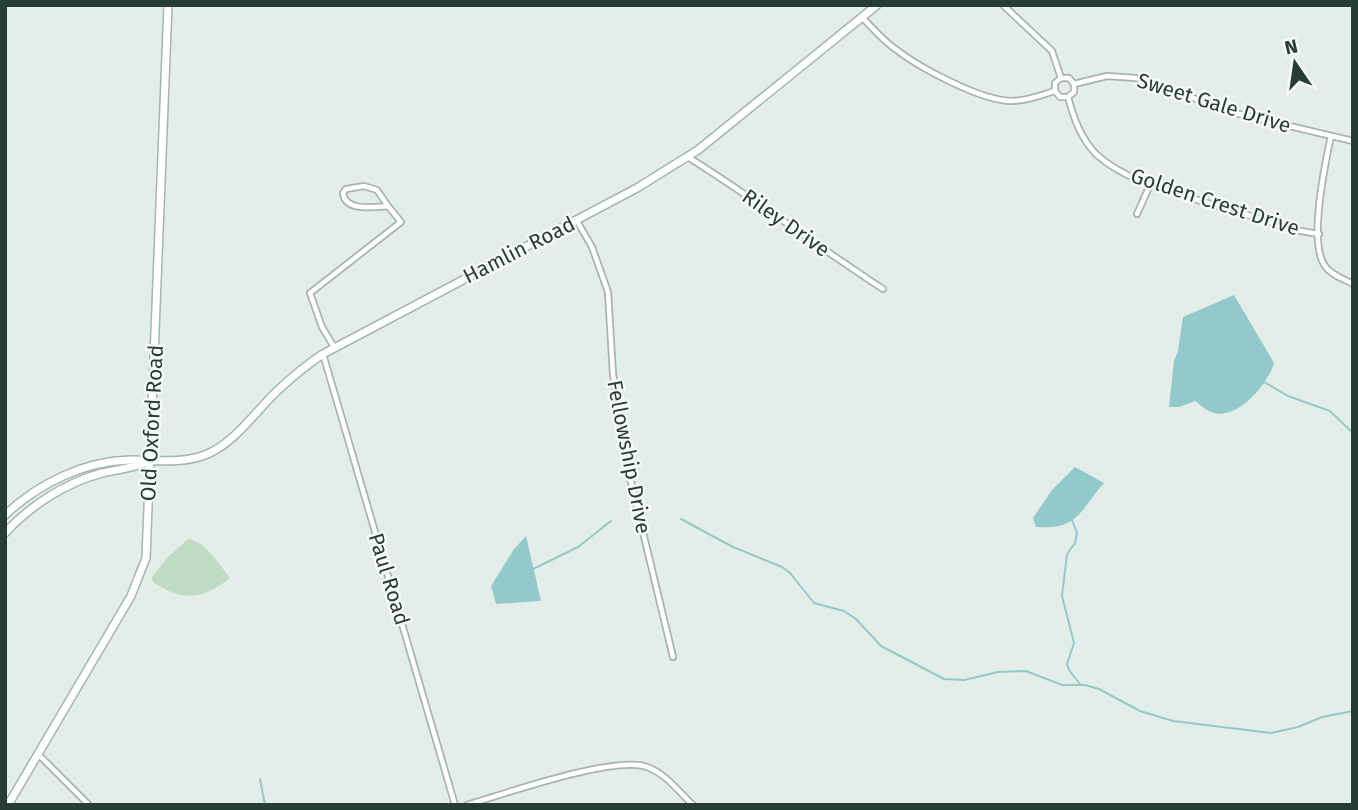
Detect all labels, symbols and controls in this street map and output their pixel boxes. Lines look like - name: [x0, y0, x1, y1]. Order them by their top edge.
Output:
- north arrow: [1260, 28, 1330, 98]
- text: N: [1283, 34, 1300, 60]
- street label: Sweet Gale Drive: [1134, 67, 1294, 139]
- street label: Golden Crest Drive: [1127, 162, 1303, 242]
- street label: Riley Drive: [737, 183, 835, 263]
- street label: Hamlin Road: [459, 211, 579, 289]
- street label: Old Oxford Road: [135, 344, 169, 502]
- street label: Fellowship Drive: [601, 378, 657, 536]
- street label: Paul Road: [363, 530, 415, 628]

